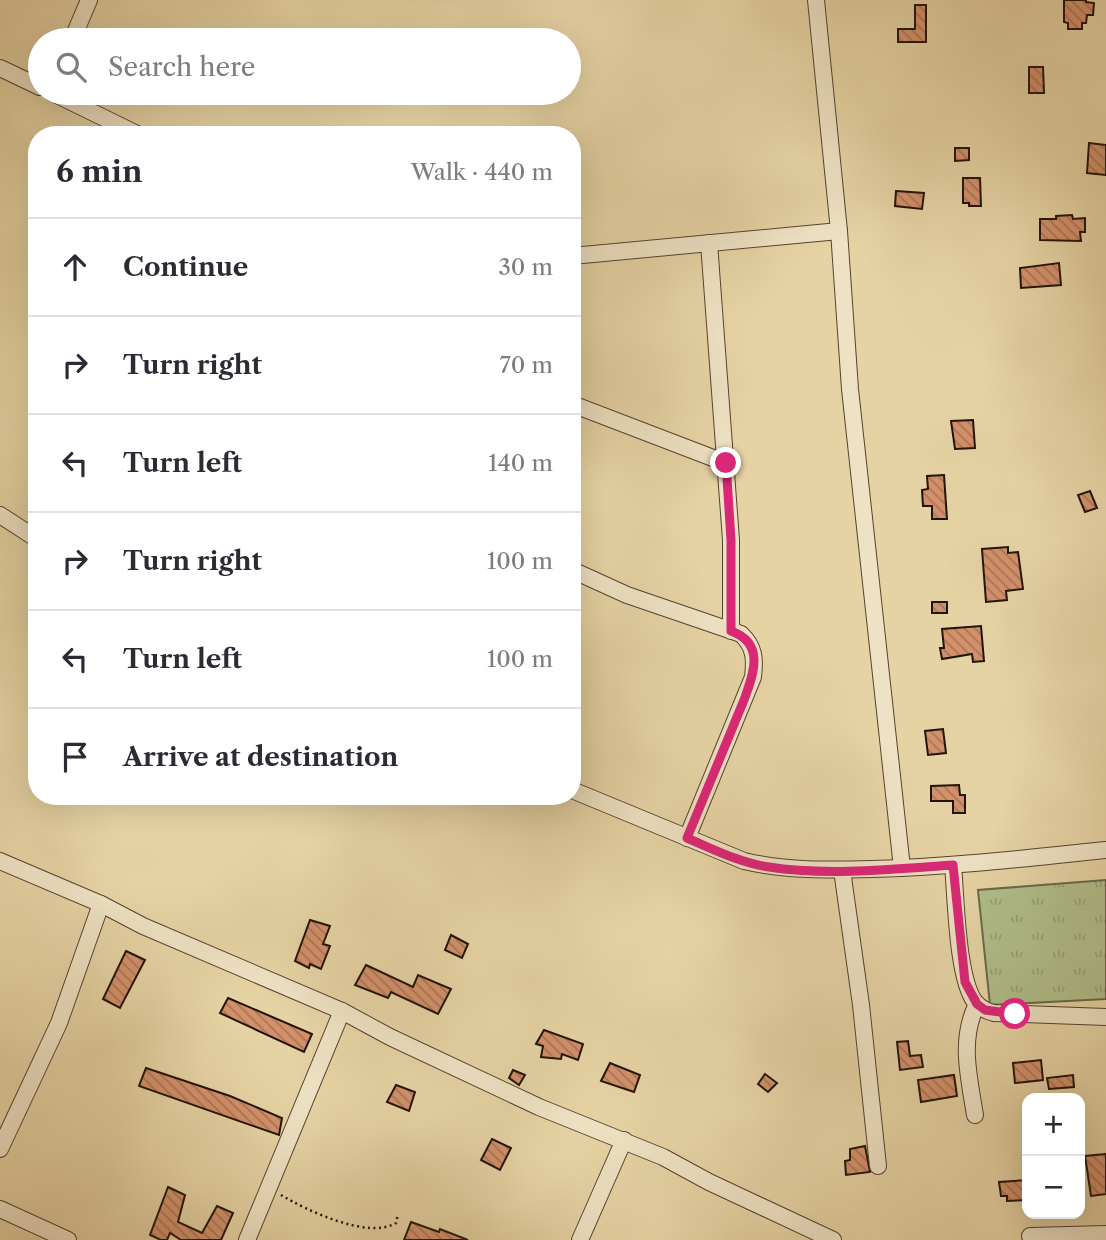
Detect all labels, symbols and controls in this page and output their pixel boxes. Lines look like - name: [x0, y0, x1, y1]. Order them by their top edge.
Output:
- search box: [28, 28, 581, 105]
- icon: search: [52, 48, 90, 86]
- text: Search here: [108, 51, 255, 83]
- text: 6 min: [56, 153, 143, 190]
- text: Walk · 440 m: [411, 158, 553, 186]
- icon: ahead: [56, 248, 94, 286]
- text: Continue: [123, 251, 248, 283]
- text: 30 m: [498, 253, 553, 281]
- icon: right: [56, 346, 94, 384]
- text: Turn right: [123, 349, 262, 381]
- text: 70 m: [500, 351, 553, 379]
- icon: left: [56, 444, 94, 482]
- text: Turn left: [123, 447, 242, 479]
- route end: [710, 447, 741, 478]
- text: 140 m: [488, 449, 553, 477]
- icon: right: [56, 542, 94, 580]
- text: Turn right: [123, 545, 262, 577]
- text: 100 m: [487, 547, 553, 575]
- icon: left: [56, 640, 94, 678]
- text: Turn left: [123, 643, 242, 675]
- text: 100 m: [487, 645, 553, 673]
- icon: arrive: [56, 738, 94, 776]
- text: Arrive at destination: [123, 741, 398, 773]
- route start: [999, 998, 1030, 1029]
- map controls: [1022, 1093, 1085, 1219]
- button: +: [1022, 1093, 1085, 1156]
- button: −: [1022, 1156, 1085, 1219]

